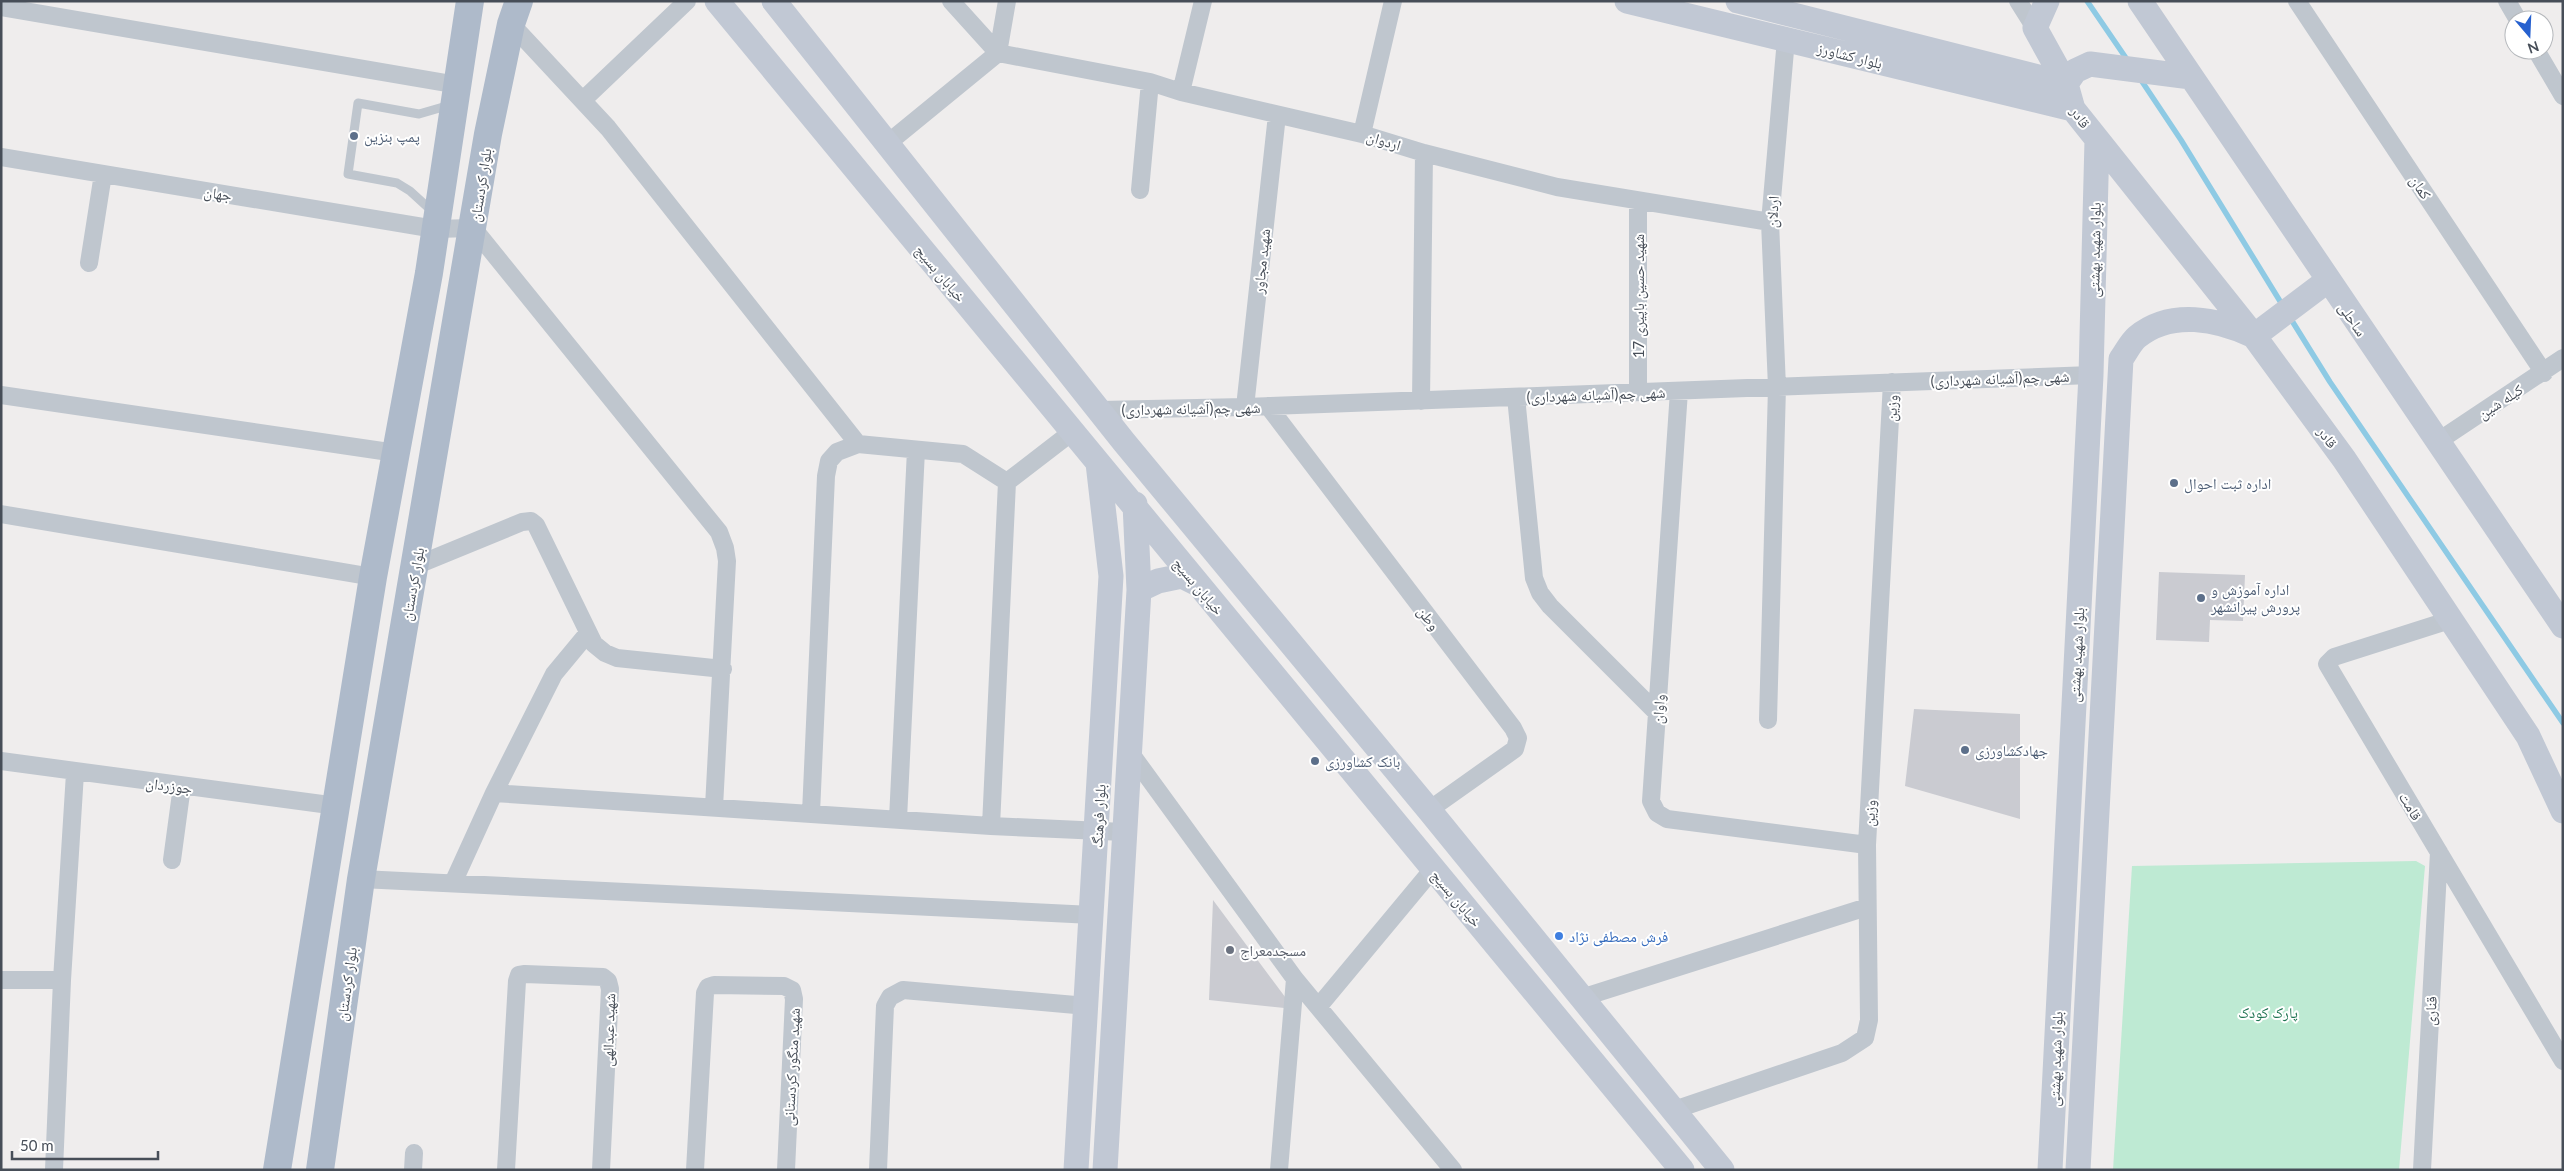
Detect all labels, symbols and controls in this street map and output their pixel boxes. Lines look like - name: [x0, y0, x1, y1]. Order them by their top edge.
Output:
- north arrow: [2504, 10, 2554, 60]
- street label: بلوار کشاورز: [1814, 38, 1884, 73]
- text: N: [2526, 38, 2541, 58]
- street label: قادر: [2066, 102, 2095, 132]
- street label: اردوان: [1364, 126, 1403, 156]
- place label: پمپ بنزین: [364, 127, 420, 147]
- marker: پمپ بنزین: [348, 130, 360, 142]
- street label: بلوار کردستان: [465, 147, 497, 223]
- street label: کمان: [2405, 172, 2435, 204]
- street label: جهان: [203, 182, 234, 206]
- street label: اردلان: [1762, 195, 1784, 229]
- street label: بلوار شهید بهشتی: [2084, 202, 2106, 298]
- street label: شهید مجاور: [1249, 227, 1274, 296]
- street label: شهید حسین باپیری 17: [1629, 234, 1649, 358]
- street label: خیابان بسیج: [910, 241, 970, 307]
- street label: ساحلی: [2333, 299, 2371, 341]
- street label: شهی چم(آشیانه شهرداری): [1930, 367, 2070, 391]
- street label: کیله شین: [2474, 380, 2527, 424]
- street label: شهی چم(آشیانه شهرداری): [1526, 383, 1666, 407]
- street label: وزین: [1881, 394, 1903, 422]
- street label: شهی چم(آشیانه شهرداری): [1121, 398, 1261, 420]
- street label: قادر: [2313, 422, 2342, 452]
- place label: اداره ثبت احوال: [2184, 474, 2271, 494]
- marker: اداره ثبت احوال: [2168, 477, 2180, 489]
- street label: بلوار کردستان: [397, 546, 429, 623]
- street label: خیابان بسیج: [1168, 554, 1228, 620]
- place label: اداره آموزش و پرورش پیرانشهر: [2210, 580, 2300, 617]
- marker: اداره آموزش و پرورش پیرانشهر: [2195, 592, 2207, 604]
- street label: وطن: [1412, 602, 1444, 635]
- street label: بلوار شهید بهشتی: [2065, 607, 2089, 703]
- street label: واوان: [1648, 693, 1670, 725]
- place label: جهادکشاورزی: [1975, 741, 2049, 761]
- marker: جهادکشاورزی: [1959, 744, 1971, 756]
- place label: بانک کشاورزی: [1325, 752, 1400, 772]
- marker: بانک کشاورزی: [1309, 755, 1321, 767]
- street label: جوزردان: [144, 773, 194, 799]
- street label: بلوار فرهنگ: [1087, 784, 1110, 848]
- street label: قامت: [2396, 789, 2426, 823]
- street label: وزین: [1859, 799, 1881, 827]
- street label: خیابان بسیج: [1426, 866, 1486, 932]
- place label: فرش مصطفی نژاد: [1569, 927, 1668, 947]
- marker: فرش مصطفی نژاد: [1553, 930, 1565, 942]
- place label: مسجدمعراج: [1240, 941, 1306, 961]
- marker: مسجدمعراج: [1224, 944, 1236, 956]
- street label: بلوار کردستان: [332, 946, 362, 1022]
- street label: شهید عبدالهی: [598, 993, 620, 1067]
- street label: قناری: [2420, 996, 2442, 1026]
- park label: پارک کودک: [2238, 1003, 2298, 1022]
- street label: شهید منگور کردستانی: [779, 1007, 805, 1127]
- street label: بلوار شهید بهشتی: [2044, 1011, 2068, 1107]
- scale bar: [12, 1128, 159, 1160]
- text: 50 m: [20, 1136, 54, 1154]

